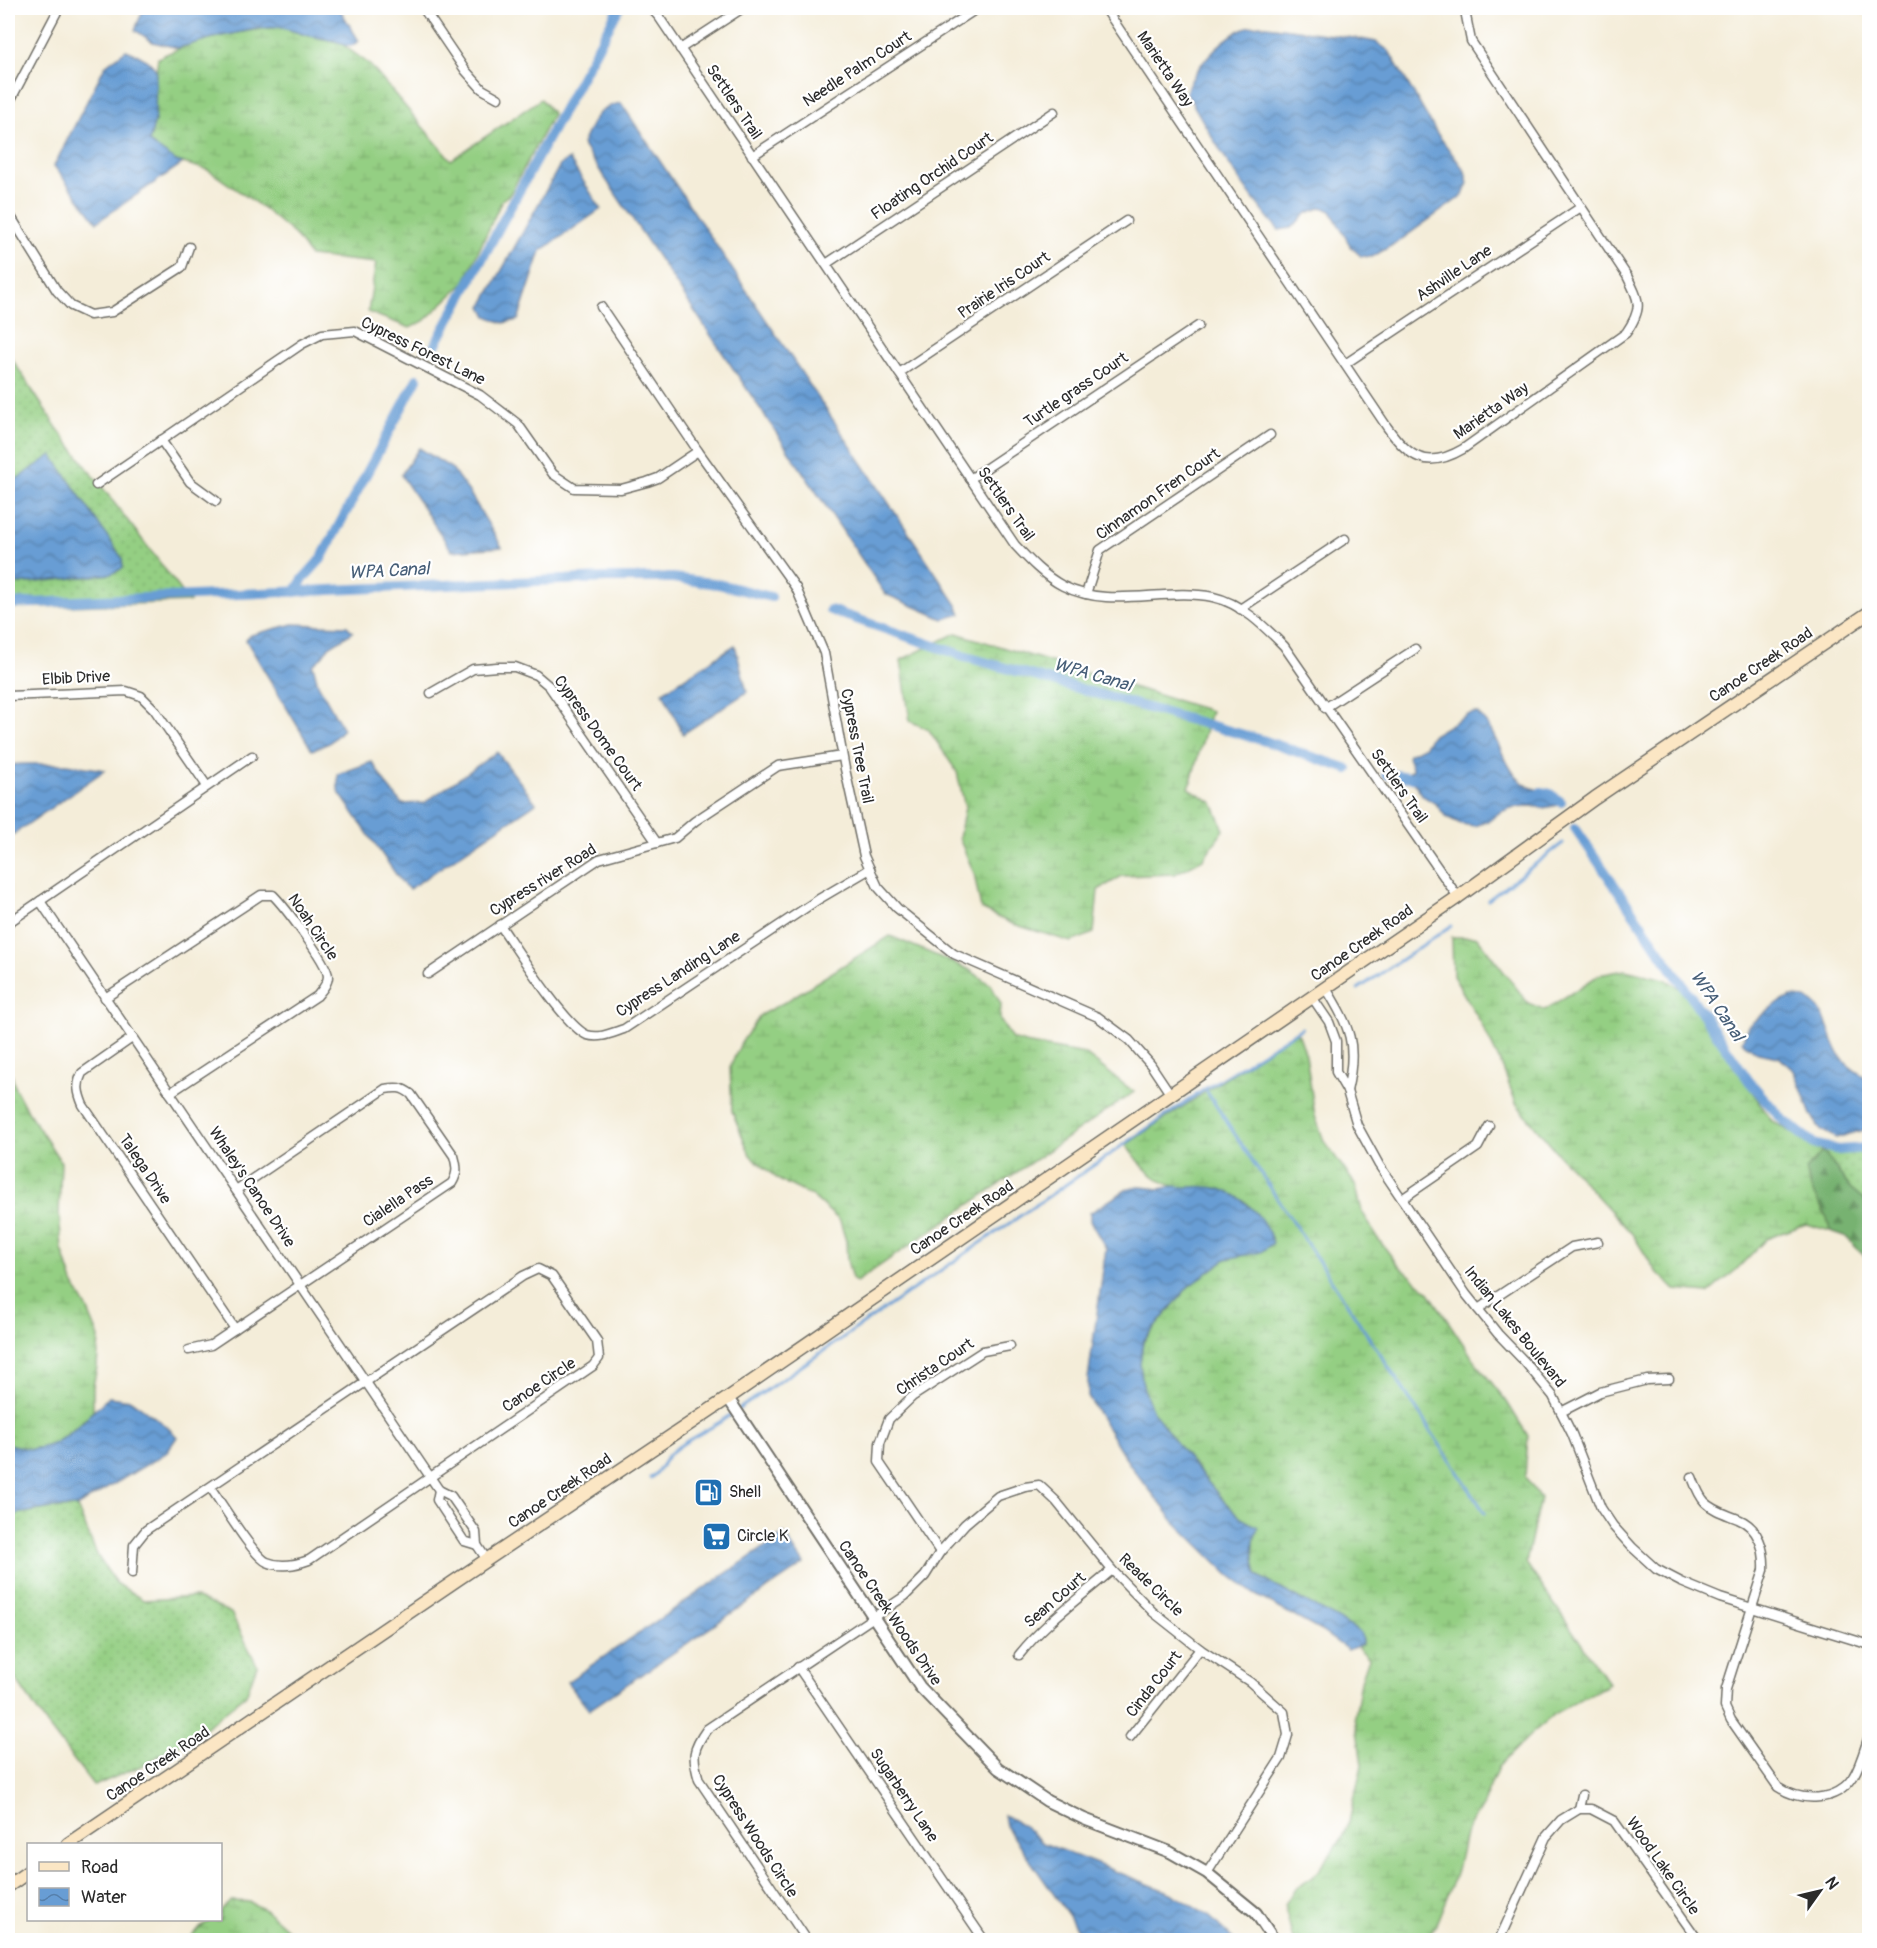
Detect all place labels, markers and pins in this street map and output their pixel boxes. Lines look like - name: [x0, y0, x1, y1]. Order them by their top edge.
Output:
- fuel station icon: Shell: [692, 1476, 724, 1508]
- place label: Shell: [729, 1482, 761, 1502]
- supermarket icon: Circle K: [700, 1520, 732, 1552]
- place label: Circle K: [737, 1526, 789, 1546]

